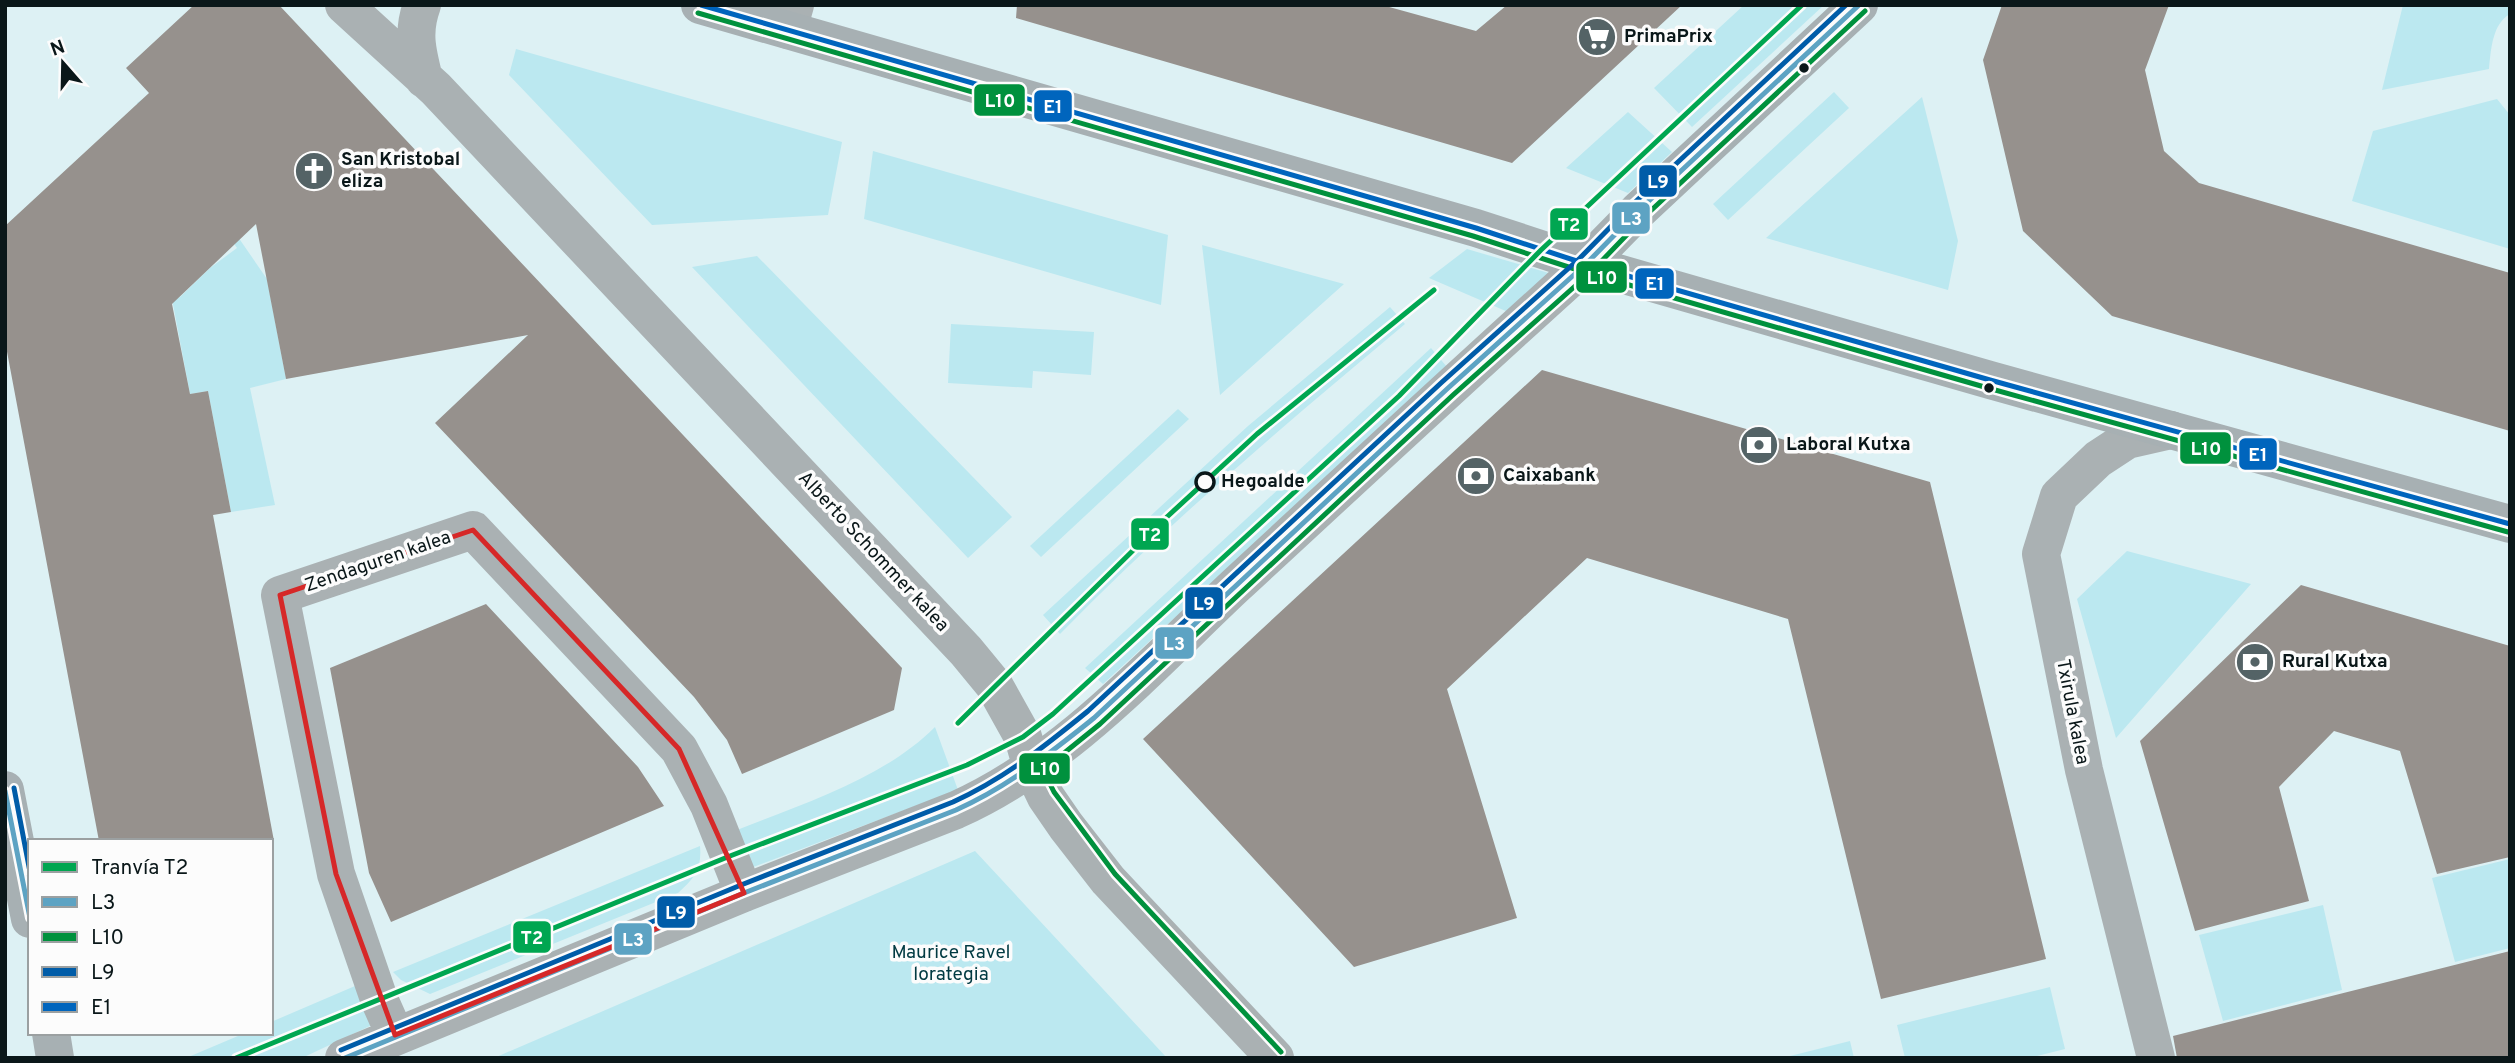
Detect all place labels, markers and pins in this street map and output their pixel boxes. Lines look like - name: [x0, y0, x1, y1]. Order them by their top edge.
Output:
- supermarket icon: PrimaPrix: [1576, 16, 1618, 58]
- place label: PrimaPrix: [1624, 25, 1713, 49]
- unlabelled marker: [1797, 61, 1811, 75]
- place label: San Kristobal eliza: [341, 148, 460, 194]
- church icon: San Kristobal eliza: [293, 150, 335, 192]
- unlabelled marker: [1982, 381, 1996, 395]
- bank icon: Laboral Kutxa: [1738, 424, 1780, 466]
- place label: Laboral Kutxa: [1786, 433, 1911, 457]
- bank icon: Caixabank: [1455, 455, 1497, 497]
- place label: Caixabank: [1503, 464, 1596, 488]
- place label: Hegoalde: [1221, 470, 1305, 494]
- marker: Hegoalde: [1195, 472, 1215, 492]
- bank icon: Rural Kutxa: [2234, 641, 2276, 683]
- place label: Rural Kutxa: [2282, 650, 2388, 674]

